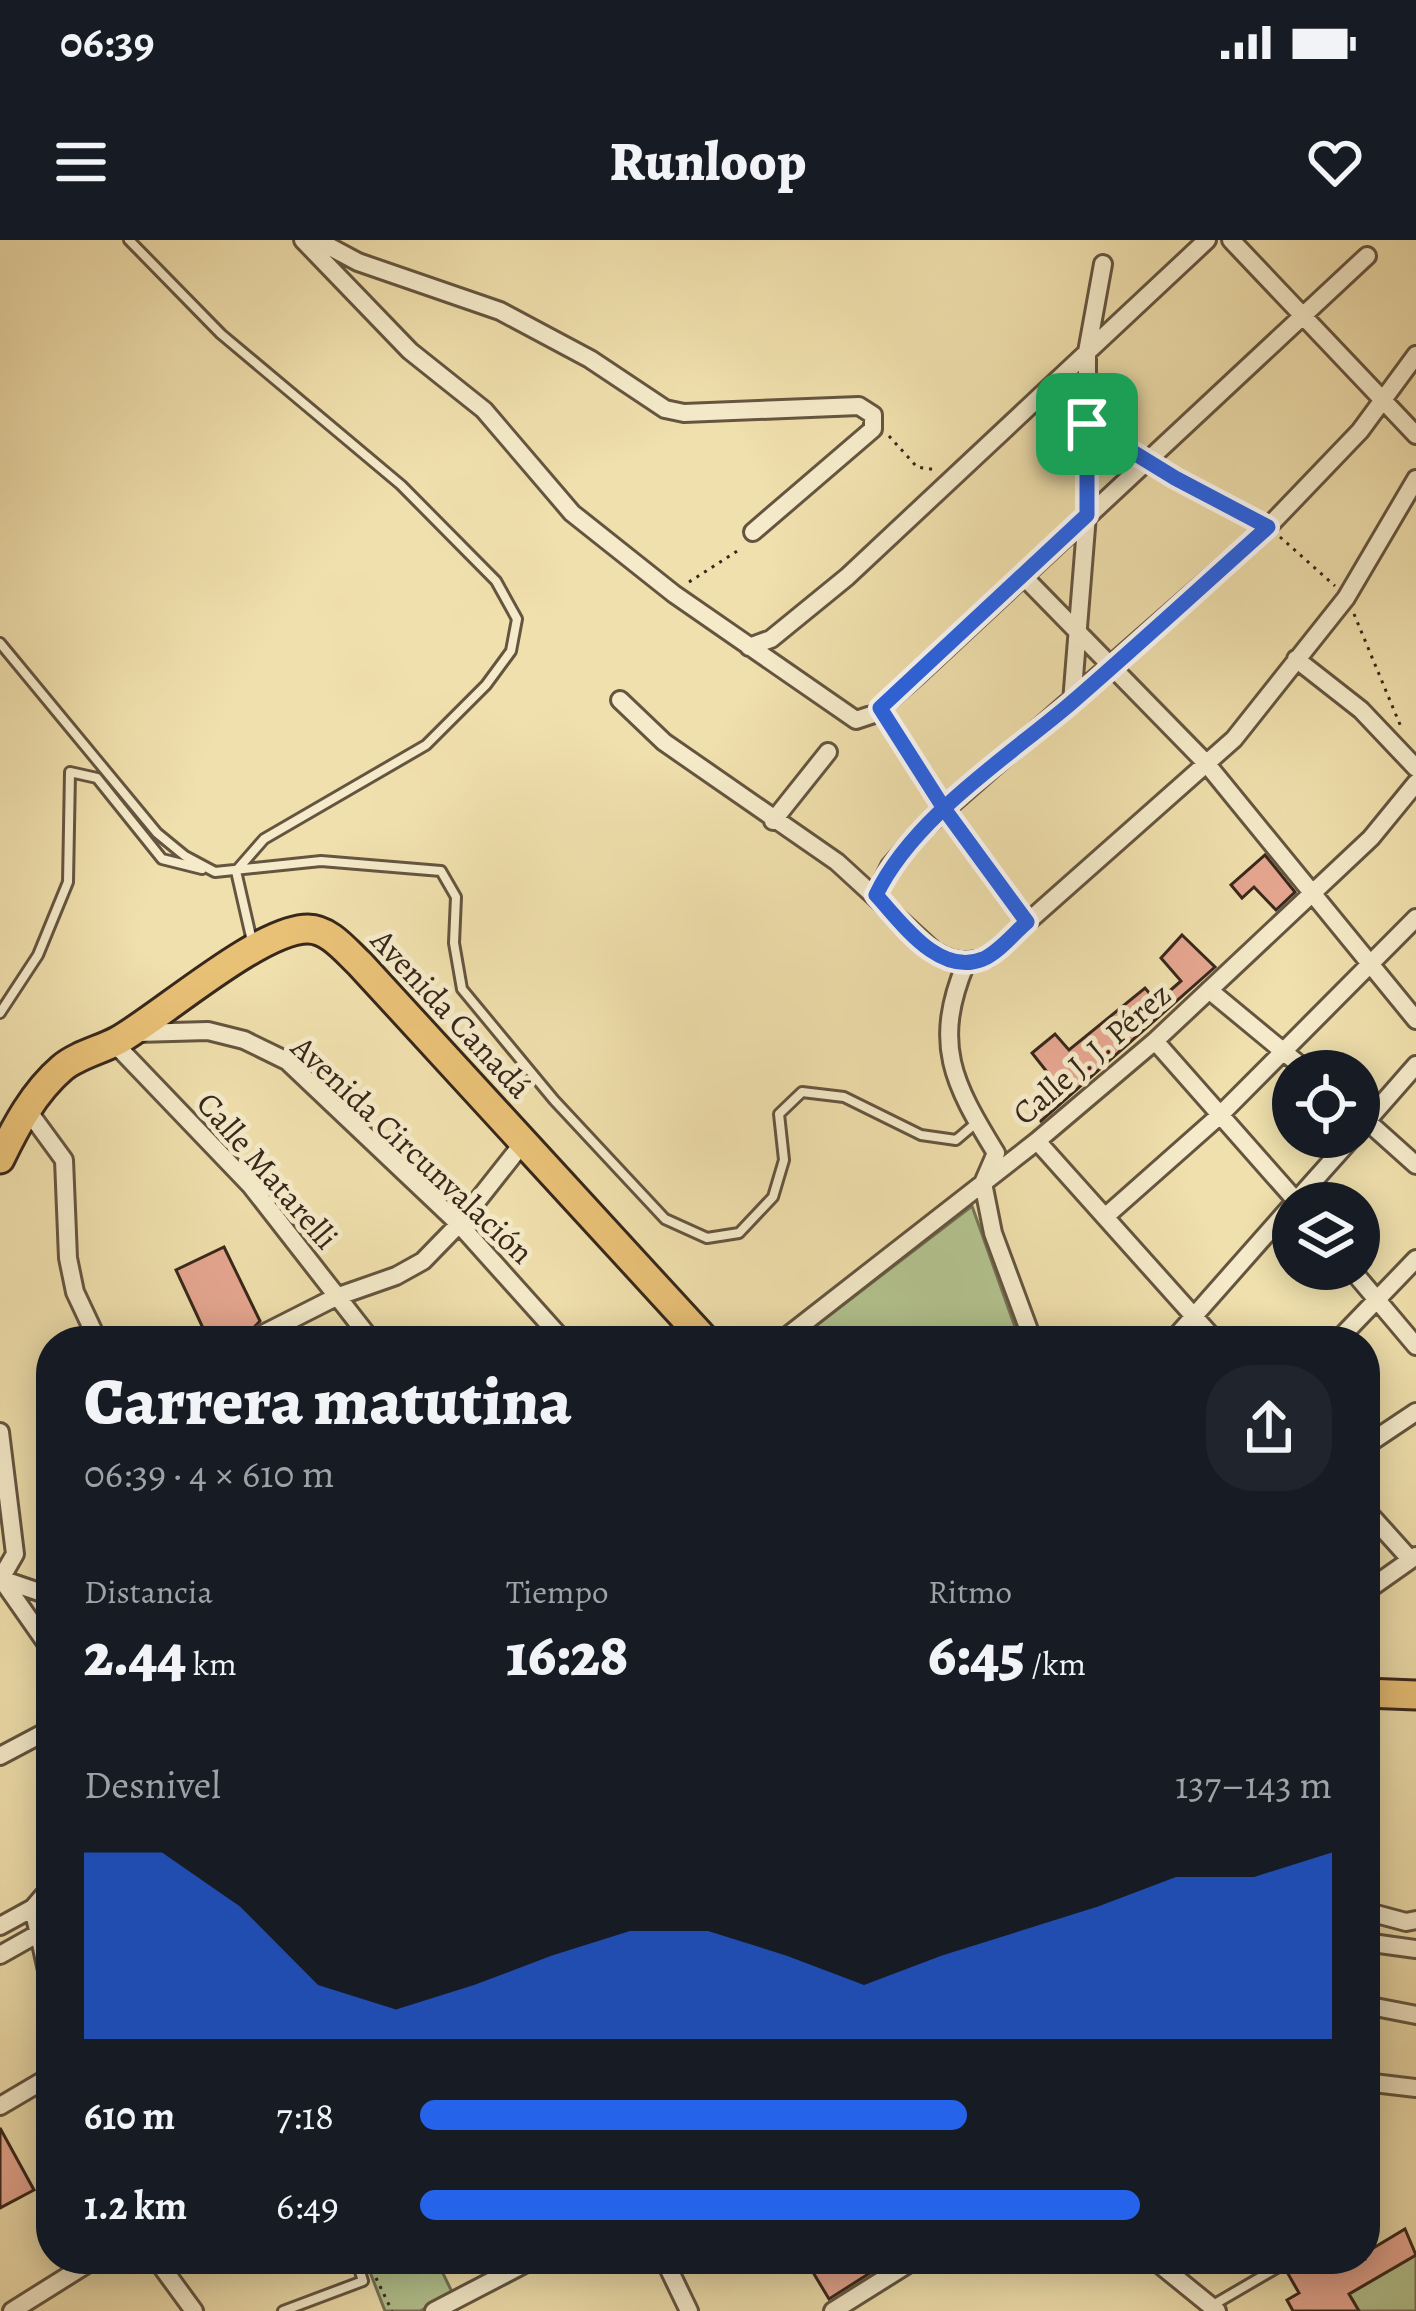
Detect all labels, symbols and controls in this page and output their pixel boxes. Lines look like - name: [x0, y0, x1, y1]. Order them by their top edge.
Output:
- text: 06:39: [60, 11, 155, 73]
- text: Runloop: [610, 125, 806, 199]
- icon: menu: [48, 129, 114, 195]
- icon: heart: [1302, 129, 1368, 195]
- pin: [1036, 373, 1138, 475]
- icon: arrive: [1054, 391, 1120, 457]
- street label: Avenida Canadá: [360, 918, 543, 1109]
- street label: Calle J. J. Pérez: [1002, 972, 1180, 1135]
- street label: Avenida Circunvalación: [281, 1024, 544, 1274]
- map controls: [1272, 1050, 1380, 1290]
- button: locate: [1272, 1050, 1380, 1158]
- street label: Calle Matarelli: [187, 1082, 349, 1259]
- button: layers: [1272, 1182, 1380, 1290]
- text: Carrera matutina: [84, 1357, 572, 1447]
- button: share: [1206, 1365, 1332, 1491]
- text: 06:39 · 4 × 610 m: [84, 1447, 334, 1500]
- text: Distancia: [84, 1569, 213, 1614]
- text: Tiempo: [506, 1569, 608, 1614]
- text: Ritmo: [928, 1569, 1012, 1614]
- text: 2.44: [84, 1614, 186, 1696]
- text: 16:28: [506, 1614, 628, 1696]
- text: 6:45: [928, 1614, 1025, 1696]
- text: km: [186, 1641, 237, 1686]
- text: /km: [1025, 1641, 1086, 1686]
- text: Desnivel: [84, 1758, 221, 1811]
- text: 137–143 m: [1175, 1758, 1332, 1811]
- text: 610 m: [84, 2089, 175, 2142]
- text: 7:18: [276, 2089, 334, 2142]
- text: 1.2 km: [84, 2179, 187, 2232]
- text: 6:49: [276, 2179, 339, 2232]

